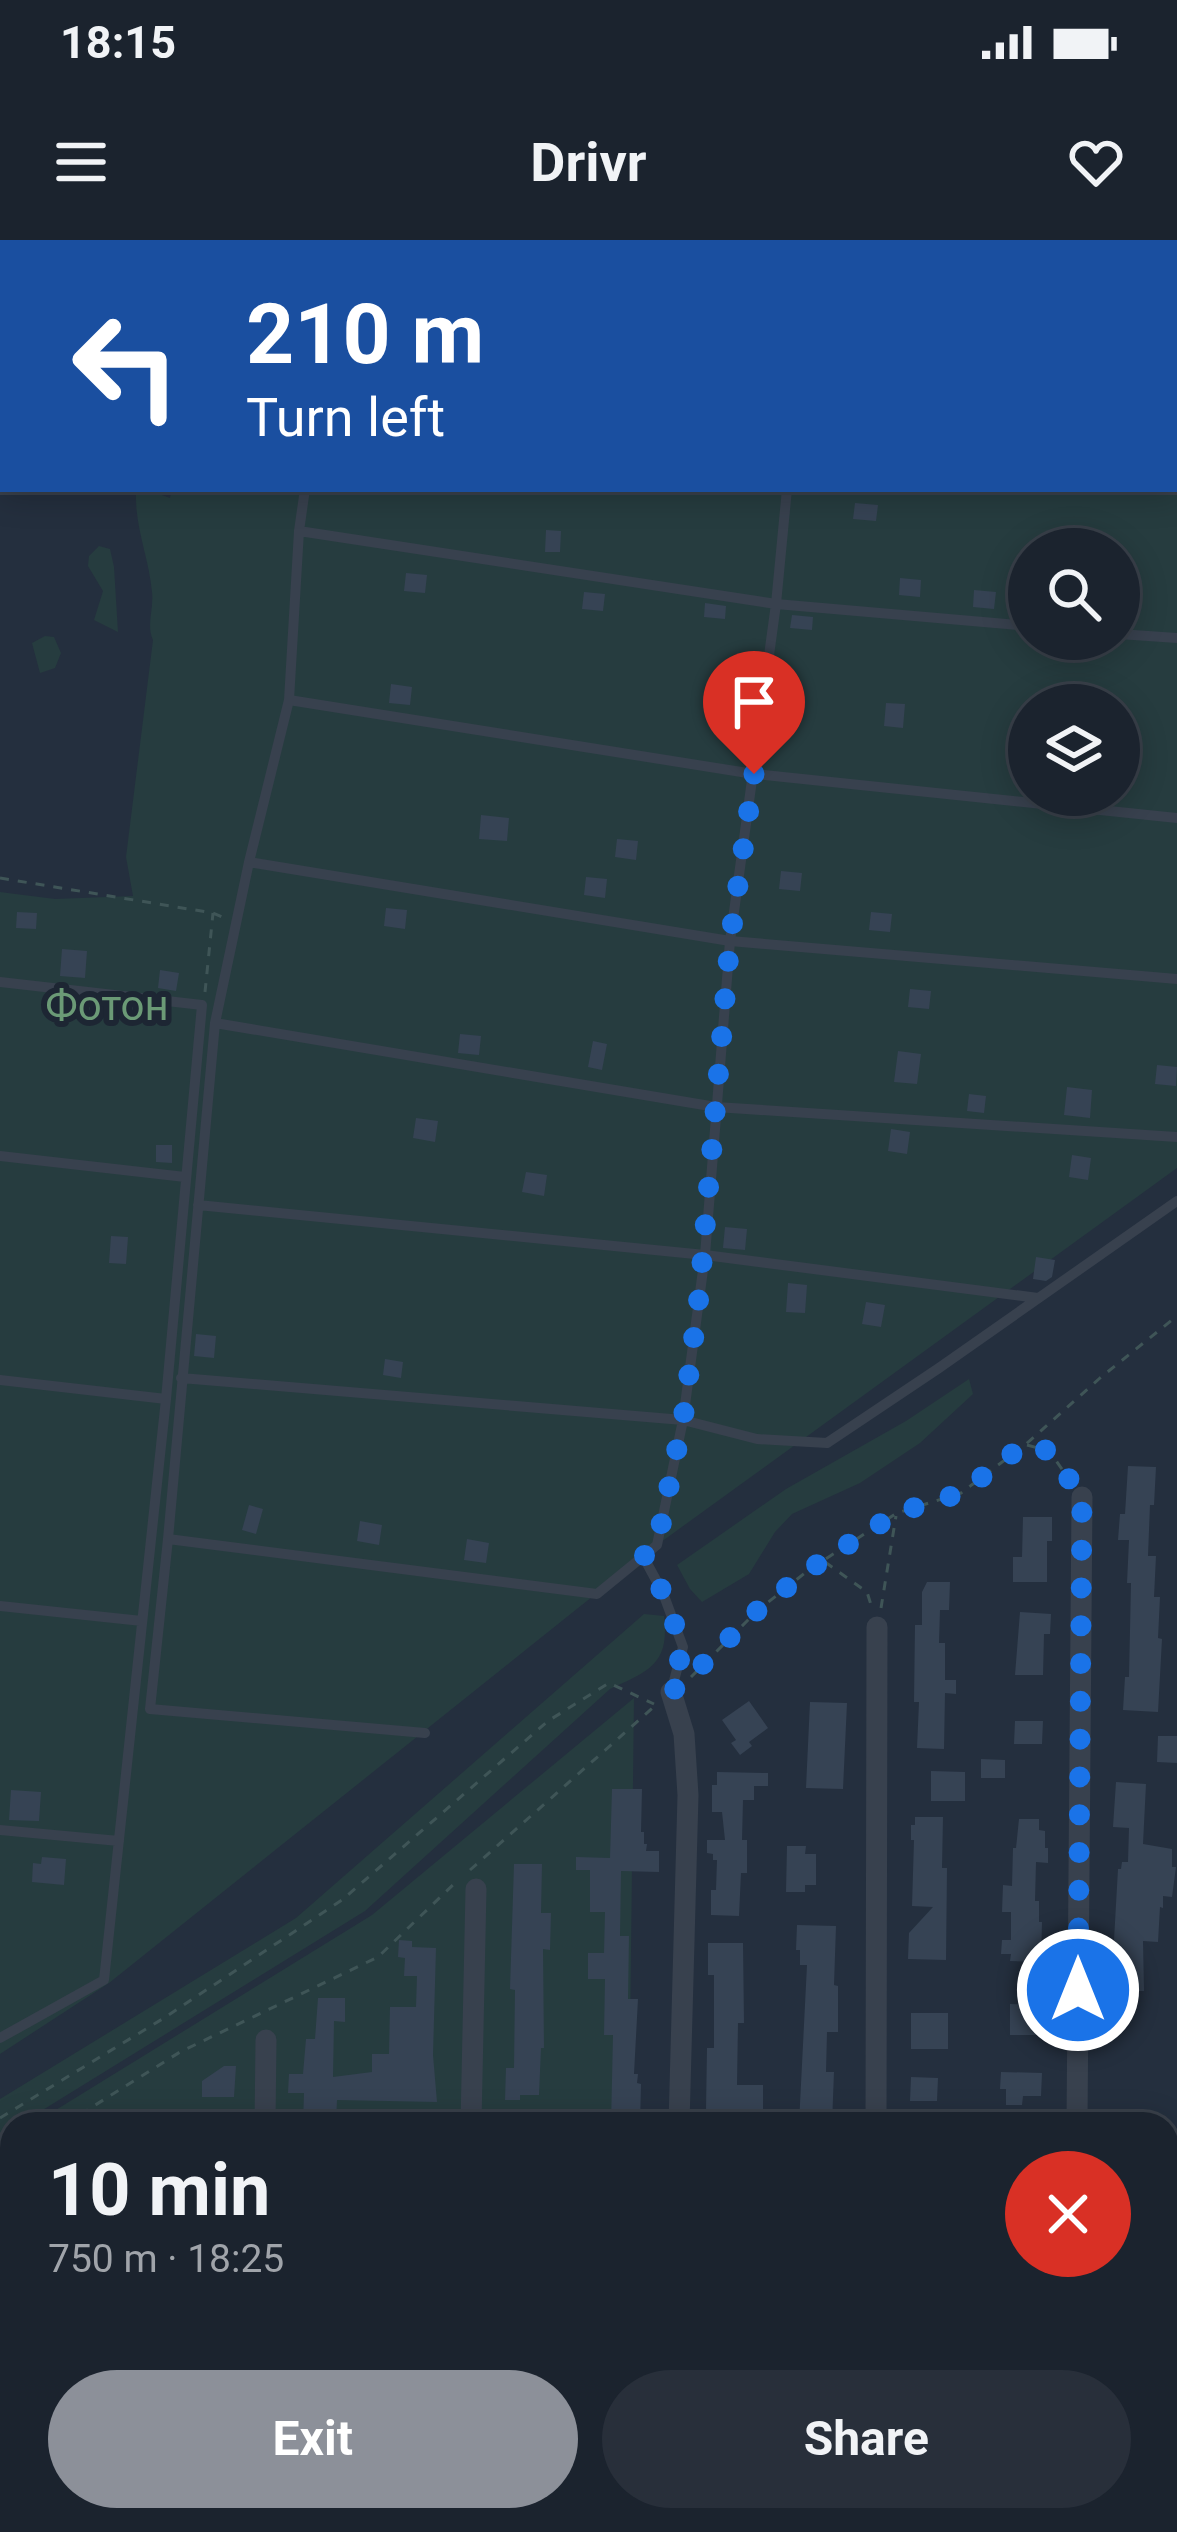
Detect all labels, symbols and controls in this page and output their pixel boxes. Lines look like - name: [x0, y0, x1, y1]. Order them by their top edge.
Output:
- text: 18:15: [60, 16, 176, 69]
- icon: menu: [48, 129, 114, 195]
- icon: heart: [1063, 129, 1129, 195]
- text: Drivr: [530, 131, 647, 194]
- text: 210 m: [246, 285, 484, 384]
- icon: left: [48, 288, 204, 444]
- text: Turn left: [246, 386, 445, 449]
- map controls: [1008, 528, 1140, 816]
- button: search: [1008, 528, 1140, 660]
- pin: [703, 651, 805, 774]
- icon: arrive: [721, 669, 787, 735]
- button: layers: [1008, 684, 1140, 816]
- park label: Фотон: [45, 981, 169, 1030]
- position arrow: [1015, 1927, 1141, 2053]
- text: 10 min: [48, 2148, 270, 2233]
- button: close: [1005, 2151, 1131, 2277]
- text: 750 m · 18:25: [48, 2236, 284, 2282]
- button: Exit: [48, 2370, 578, 2508]
- button: Share: [602, 2370, 1131, 2508]

